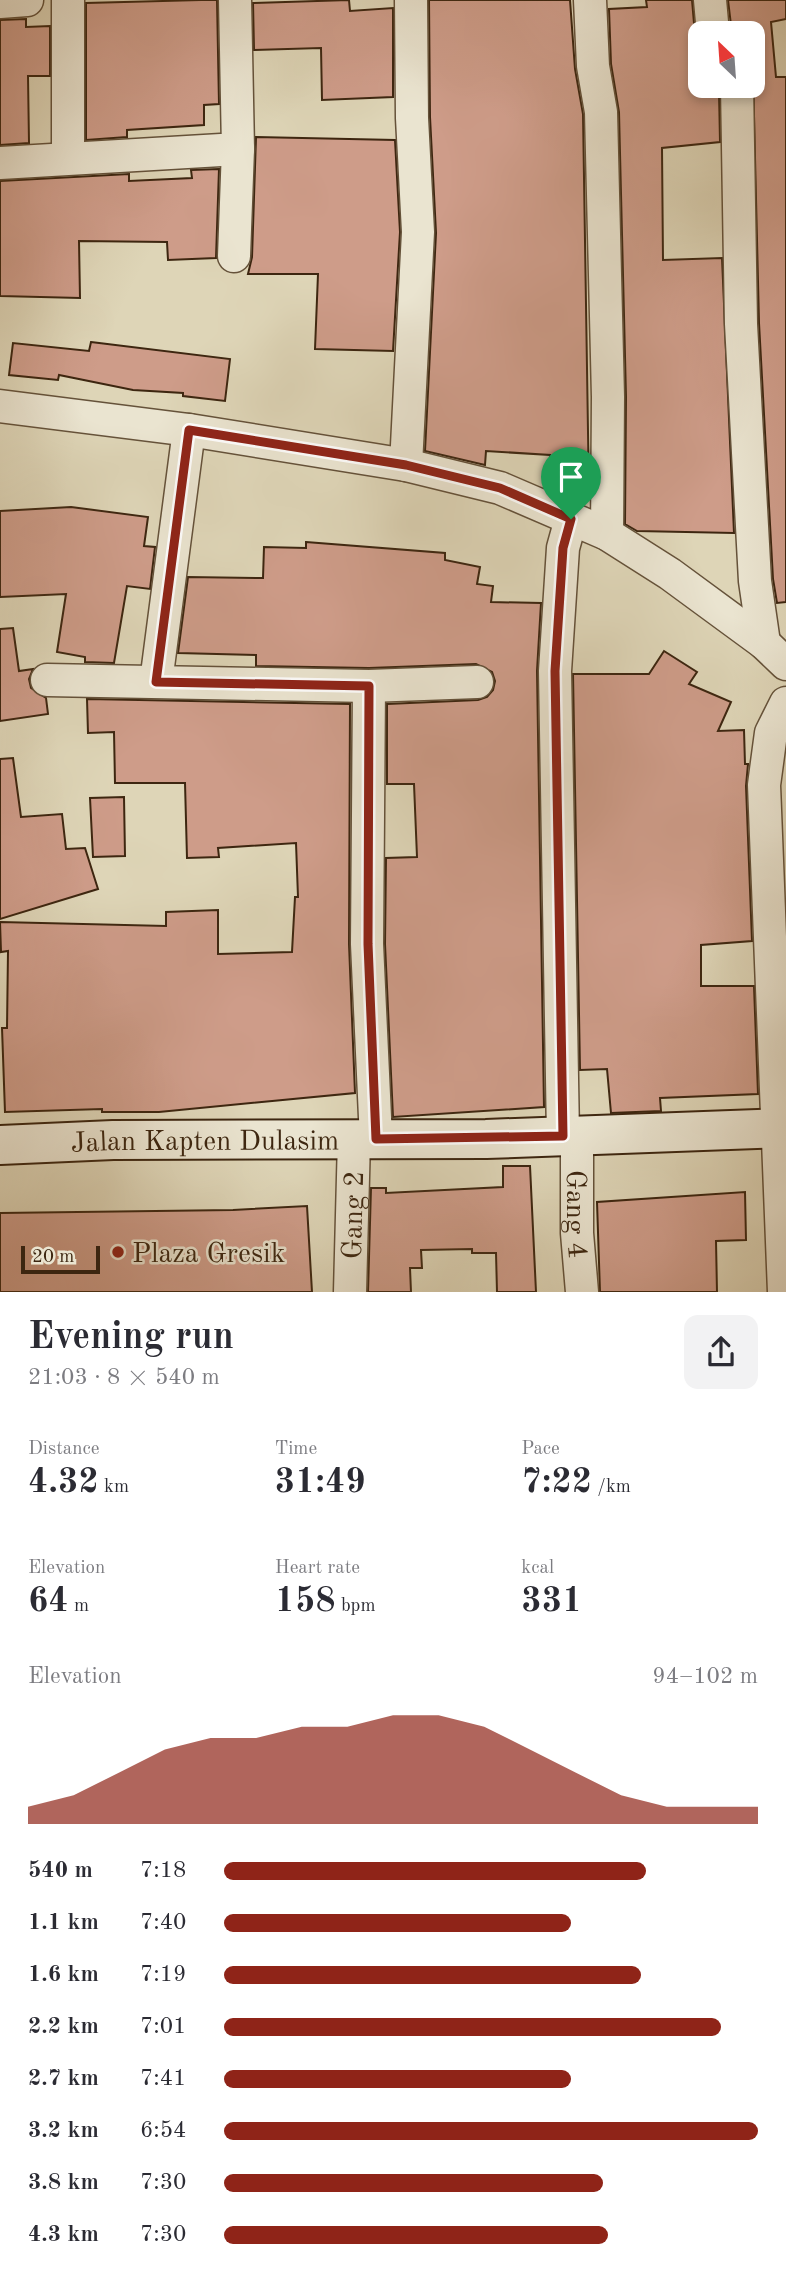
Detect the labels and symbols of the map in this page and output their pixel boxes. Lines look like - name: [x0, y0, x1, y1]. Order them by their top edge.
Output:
- north arrow: [688, 21, 765, 98]
- pin: [541, 447, 601, 519]
- street label: Jalan Kapten Dulasim: [70, 1128, 339, 1159]
- street label: Gang 4: [560, 1170, 590, 1260]
- street label: Gang 2: [340, 1171, 370, 1260]
- place label: Plaza Gresik: [132, 1241, 285, 1269]
- scale bar: [21, 1243, 100, 1275]
- marker: Plaza Gresik: [110, 1244, 126, 1260]

